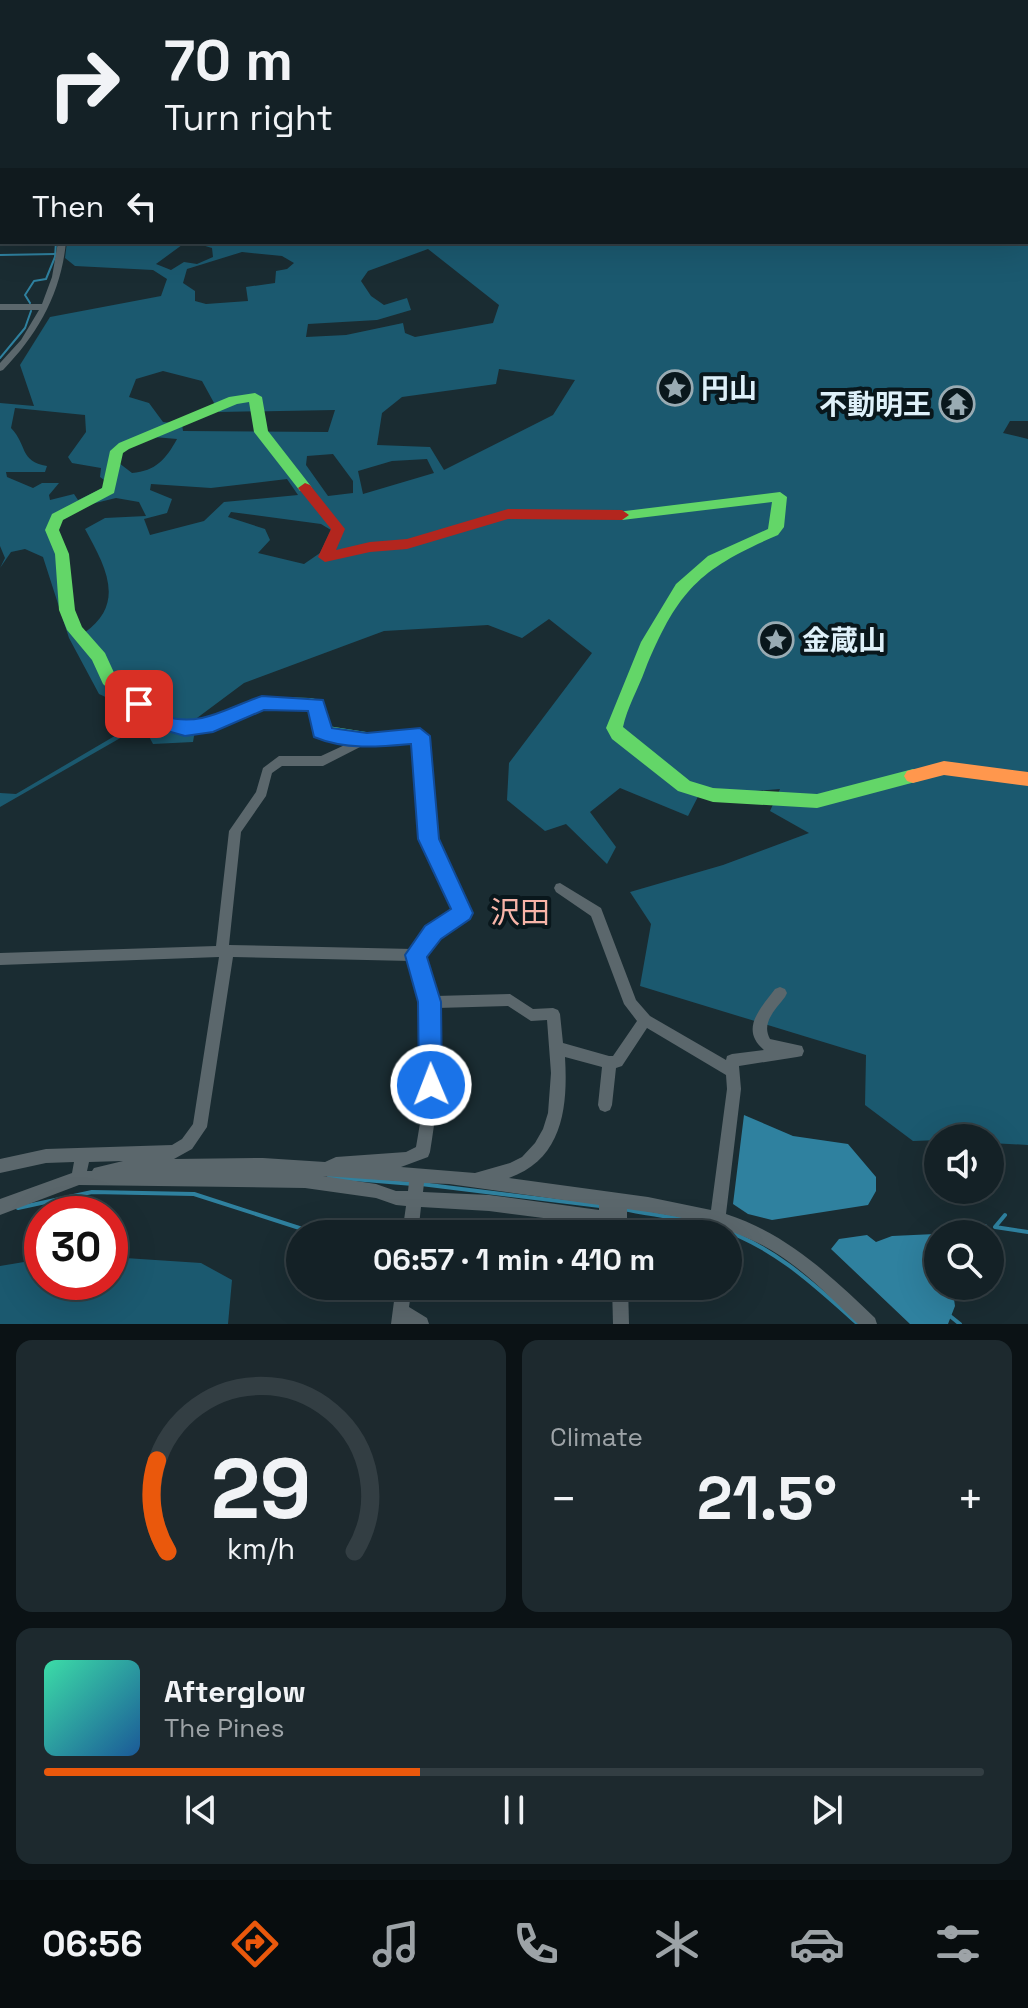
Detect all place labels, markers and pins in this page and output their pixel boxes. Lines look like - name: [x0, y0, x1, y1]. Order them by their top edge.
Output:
- place icon: 円山: [656, 369, 694, 407]
- place label: 円山: [701, 370, 757, 406]
- temple icon: 不動明王: [938, 385, 976, 423]
- place label: 不動明王: [819, 386, 931, 422]
- place icon: 金蔵山: [757, 621, 795, 659]
- place label: 金蔵山: [802, 622, 886, 658]
- pin: [105, 670, 173, 738]

